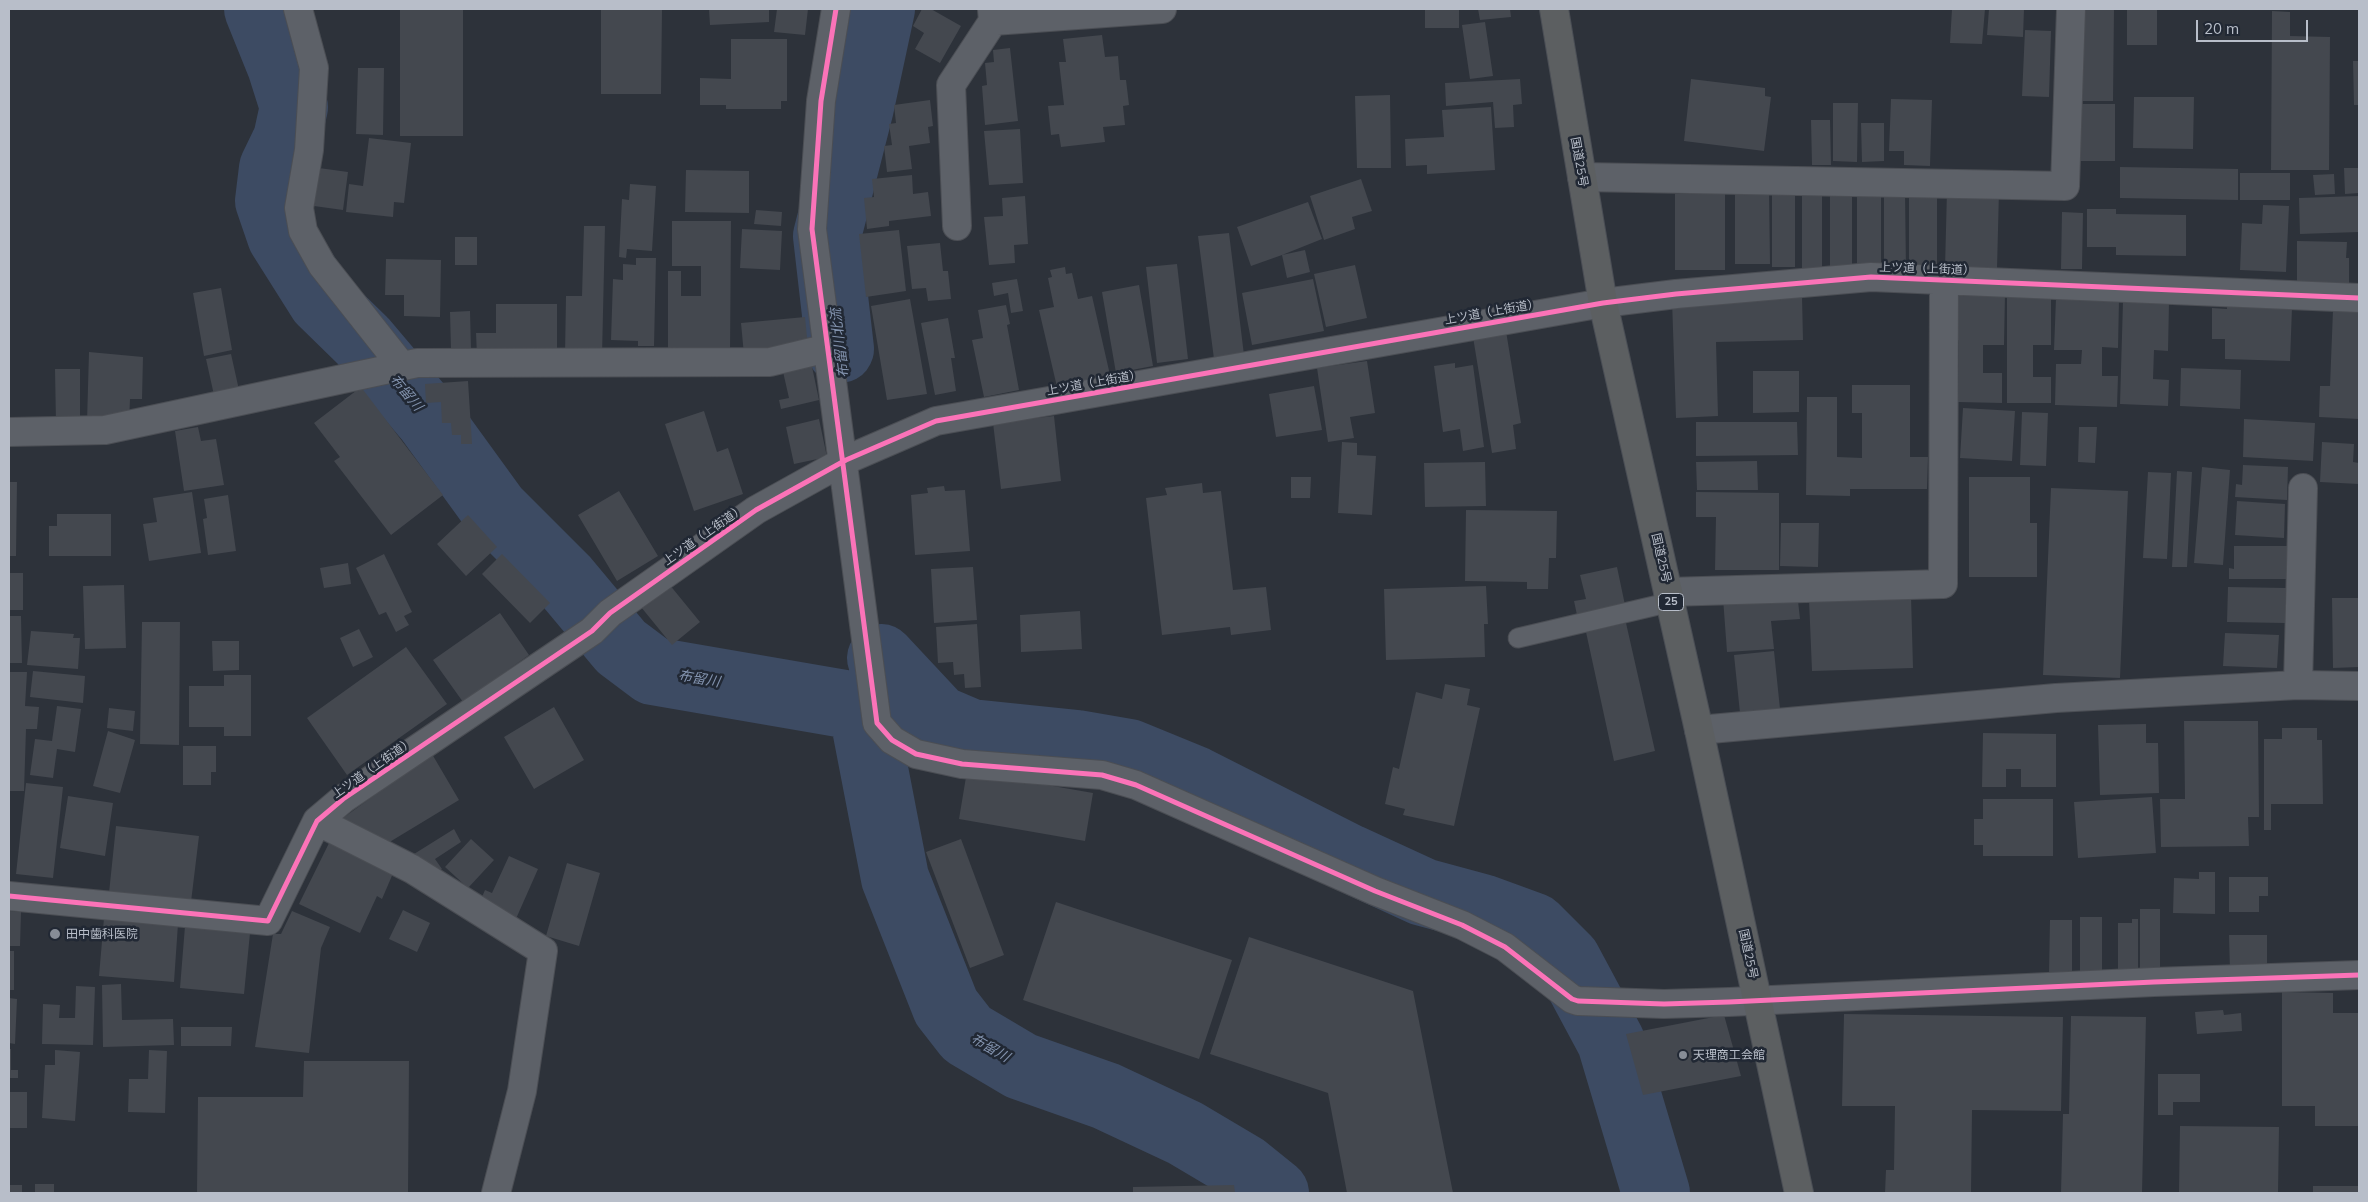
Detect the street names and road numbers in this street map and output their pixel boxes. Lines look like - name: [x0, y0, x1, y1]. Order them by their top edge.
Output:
- street label: 国道25号: [1568, 136, 1590, 188]
- street label: 上ツ道（上街道）: [1879, 260, 1975, 278]
- street label: 上ツ道（上街道）: [1443, 297, 1541, 327]
- street label: 上ツ道（上街道）: [1045, 368, 1143, 398]
- street label: 上ツ道（上街道）: [661, 502, 747, 568]
- street label: 国道25号: [1648, 532, 1674, 584]
- road number: 25: [1658, 594, 1684, 610]
- street label: 上ツ道（上街道）: [330, 735, 416, 801]
- street label: 国道25号: [1736, 928, 1760, 980]

